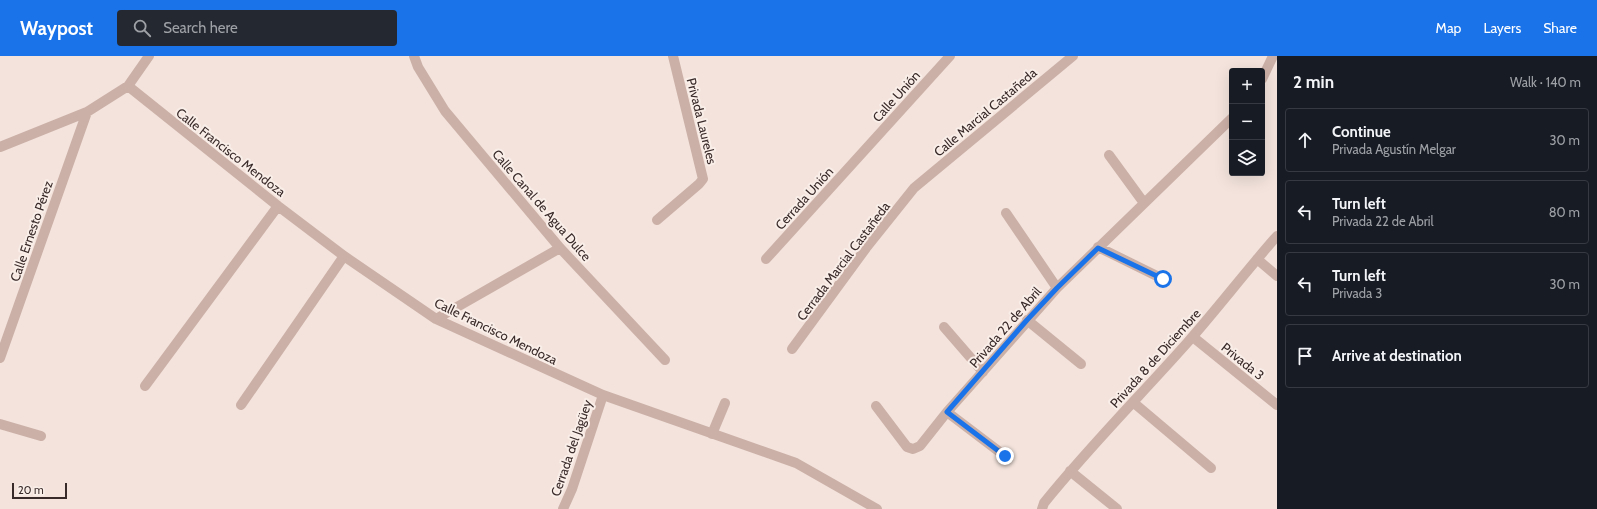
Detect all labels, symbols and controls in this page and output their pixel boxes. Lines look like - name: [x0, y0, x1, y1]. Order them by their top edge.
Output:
- search box: [117, 10, 397, 46]
- text: Waypost: [20, 17, 93, 40]
- icon: search: [131, 17, 153, 39]
- text: Search here: [163, 19, 238, 37]
- text: Map: [1436, 19, 1461, 37]
- text: Layers: [1483, 19, 1521, 37]
- text: Share: [1543, 19, 1577, 37]
- street label: Calle Marcial Castañeda: [930, 64, 1040, 160]
- street label: Calle Unión: [869, 67, 923, 125]
- map controls: [1229, 68, 1265, 176]
- button: +: [1229, 68, 1265, 104]
- text: 2 min: [1293, 72, 1334, 92]
- text: Walk · 140 m: [1510, 74, 1581, 90]
- street label: Privada Laureles: [684, 76, 721, 166]
- street label: Calle Francisco Mendoza: [173, 104, 290, 200]
- button: −: [1229, 104, 1265, 140]
- text: Continue: [1332, 123, 1391, 141]
- icon: ahead: [1294, 129, 1316, 151]
- text: 30 m: [1550, 132, 1580, 148]
- button: layers: [1229, 140, 1265, 176]
- text: Privada Agustín Melgar: [1332, 141, 1456, 157]
- street label: Calle Canal de Agua Dulce: [489, 146, 595, 264]
- street label: Cerrada Unión: [772, 163, 836, 233]
- street label: Calle Ernesto Pérez: [6, 179, 56, 283]
- text: Turn left: [1332, 195, 1386, 213]
- street label: Cerrada Marcial Castañeda: [793, 198, 893, 323]
- icon: left: [1294, 201, 1316, 223]
- text: 80 m: [1549, 204, 1580, 220]
- text: Privada 22 de Abril: [1332, 213, 1434, 229]
- text: Turn left: [1332, 267, 1386, 285]
- route start: [1154, 270, 1172, 288]
- icon: left: [1294, 273, 1316, 295]
- text: 30 m: [1550, 276, 1580, 292]
- street label: Privada 22 de Abril: [966, 283, 1044, 371]
- text: Privada 3: [1332, 285, 1382, 301]
- street label: Calle Francisco Mendoza: [432, 294, 561, 368]
- street label: Privada 8 de Diciembre: [1106, 305, 1204, 411]
- street label: Privada 3: [1218, 339, 1268, 383]
- icon: arrive: [1294, 345, 1316, 367]
- text: Arrive at destination: [1332, 347, 1462, 365]
- street label: Cerrada del Jagüey: [547, 397, 595, 498]
- route end: [996, 447, 1014, 465]
- scale bar: [12, 481, 67, 500]
- text: 20 m: [18, 483, 44, 497]

